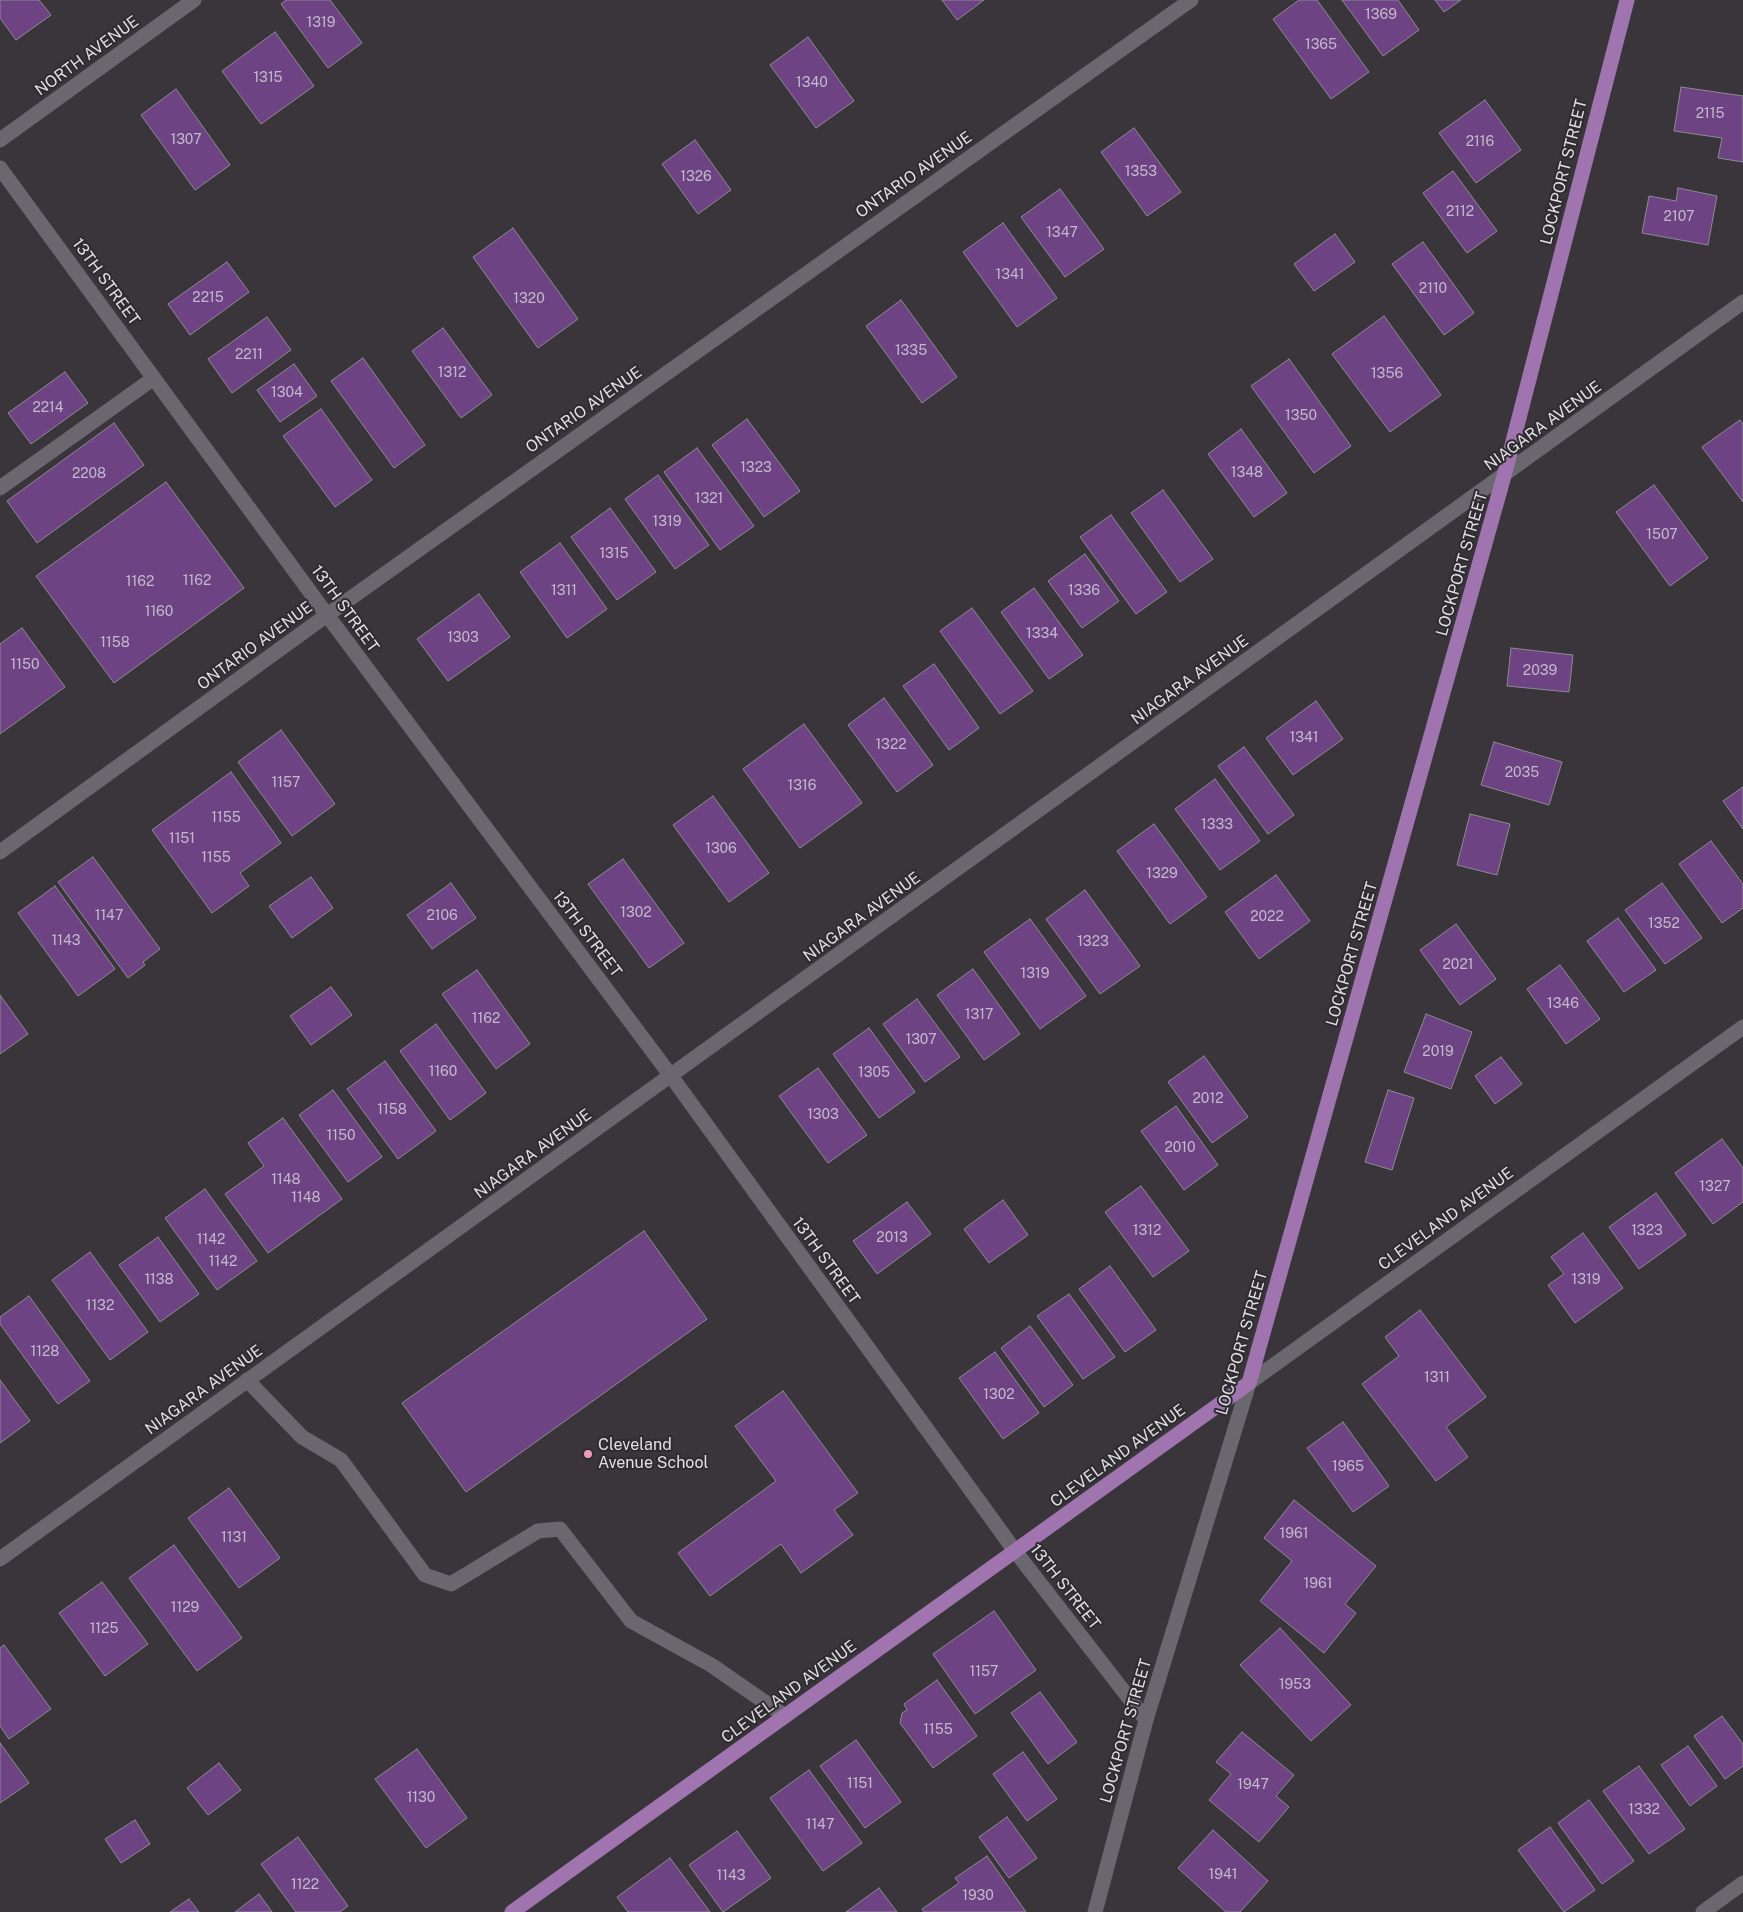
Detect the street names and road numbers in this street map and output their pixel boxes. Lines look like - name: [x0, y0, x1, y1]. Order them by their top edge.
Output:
- street label: NORTH AVENUE: [31, 12, 143, 100]
- street label: LOCKPORT STREET: [1537, 97, 1591, 247]
- street label: ONTARIO AVENUE: [852, 128, 976, 222]
- street label: 13TH STREET: [68, 235, 144, 329]
- street label: ONTARIO AVENUE: [522, 363, 646, 457]
- street label: NIAGARA AVENUE: [1481, 377, 1605, 475]
- street label: LOCKPORT STREET: [1432, 490, 1492, 638]
- street label: 13TH STREET: [307, 562, 383, 656]
- street label: ONTARIO AVENUE: [194, 598, 316, 694]
- street label: NIAGARA AVENUE: [1128, 631, 1252, 729]
- street label: NIAGARA AVENUE: [800, 868, 924, 966]
- street label: LOCKPORT STREET: [1322, 880, 1382, 1028]
- street label: 13TH STREET: [548, 887, 626, 981]
- street label: NIAGARA AVENUE: [471, 1105, 595, 1203]
- street label: CLEVELAND AVENUE: [1375, 1164, 1517, 1274]
- street label: 13TH STREET: [788, 1214, 864, 1308]
- street label: LOCKPORT STREET: [1212, 1269, 1272, 1417]
- street label: NIAGARA AVENUE: [142, 1341, 266, 1439]
- street label: CLEVELAND AVENUE: [1047, 1401, 1189, 1511]
- street label: 13TH STREET: [1026, 1541, 1104, 1633]
- street label: CLEVELAND AVENUE: [718, 1637, 860, 1747]
- street label: LOCKPORT STREET: [1096, 1657, 1156, 1805]

